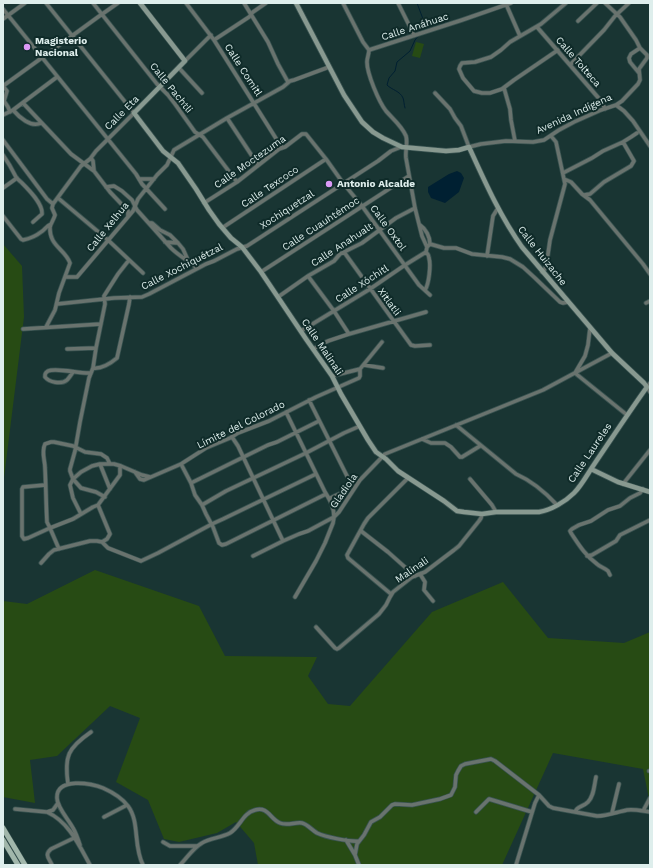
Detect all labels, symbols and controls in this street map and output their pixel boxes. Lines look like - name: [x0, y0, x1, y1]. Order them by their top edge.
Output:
- street label: Calle Anáhuac: [380, 10, 450, 44]
- street label: Calle Tolteca: [553, 34, 603, 90]
- place label: Magisterio Nacional: [35, 35, 87, 58]
- marker: Magisterio Nacional: [22, 42, 32, 52]
- street label: Calle Comitl: [222, 42, 264, 98]
- street label: Calle Pachtli: [147, 60, 195, 116]
- street label: Avenida Indígena: [534, 91, 614, 137]
- street label: Calle Eta: [102, 93, 142, 133]
- street label: Calle Moctezuma: [212, 133, 288, 191]
- street label: Calle Texcoco: [239, 163, 301, 211]
- place label: Antonio Alcalde: [337, 178, 415, 190]
- marker: Antonio Alcalde: [324, 179, 334, 189]
- street label: Xochiquetzal: [258, 188, 316, 232]
- street label: Calle Cuauhtémoc: [280, 194, 362, 254]
- street label: Calle Xelhua: [84, 200, 132, 254]
- street label: Calle Oxtol: [367, 203, 409, 253]
- street label: Calle Anahualt: [309, 221, 375, 269]
- street label: Calle Huizache: [515, 224, 569, 288]
- street label: Calle Xochiquétzal: [139, 241, 225, 293]
- street label: Calle Xóchitl: [333, 262, 391, 306]
- street label: Xitlatli: [375, 286, 403, 318]
- street label: Calle Malinali: [299, 317, 345, 377]
- street label: Límite del Colorado: [195, 398, 287, 452]
- street label: Calle Laureles: [566, 421, 614, 485]
- street label: Gladiola: [328, 471, 360, 511]
- street label: Malinali: [393, 555, 431, 585]

